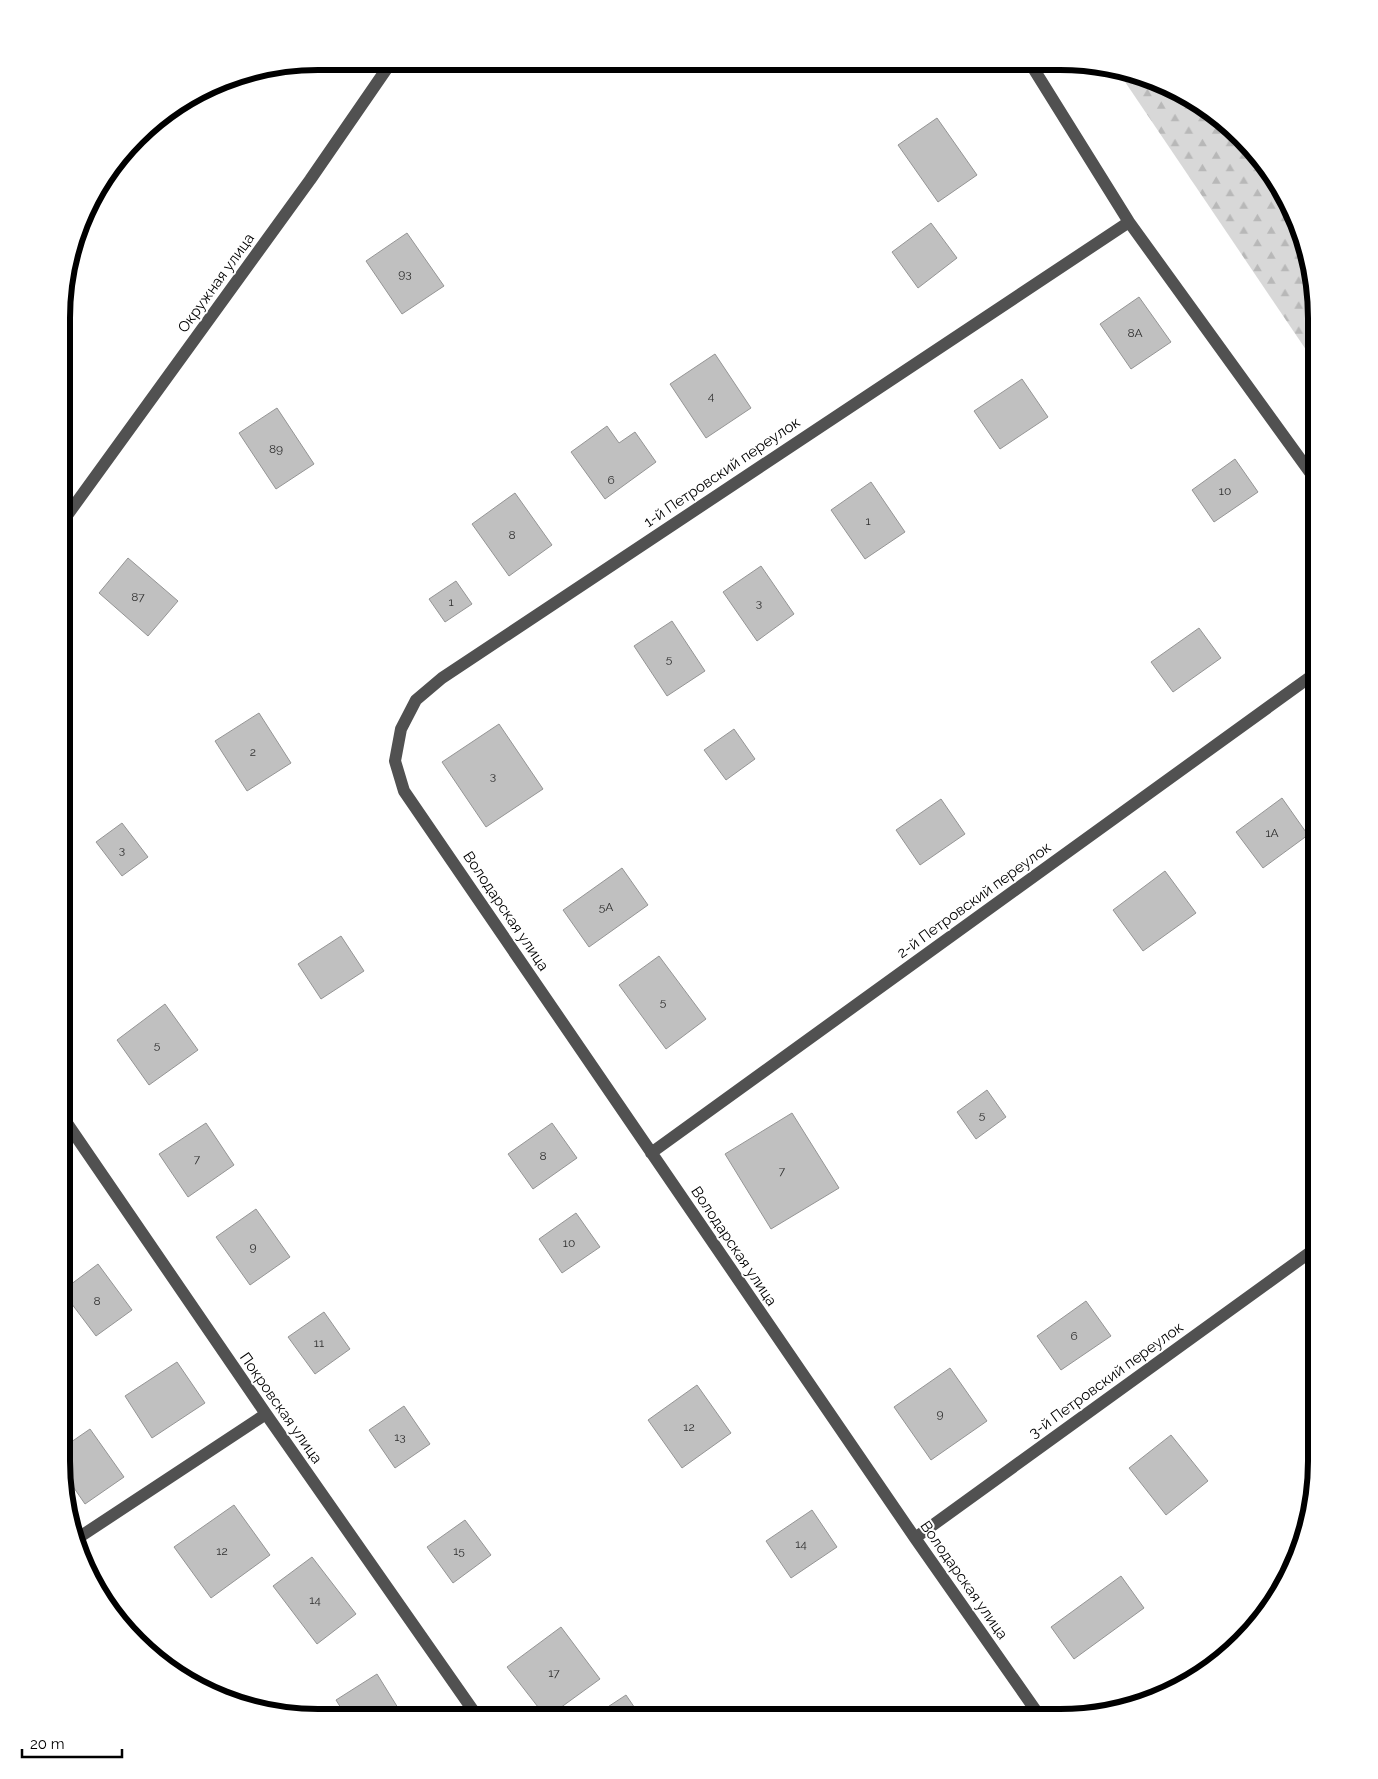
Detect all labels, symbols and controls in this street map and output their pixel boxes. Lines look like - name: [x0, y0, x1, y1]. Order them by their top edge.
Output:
- street label: Окружная улица: [174, 230, 258, 336]
- house number: 93: [398, 267, 412, 281]
- house number: 8А: [1127, 326, 1143, 340]
- house number: 4: [708, 389, 715, 403]
- street label: 1-й Петровский переулок: [641, 413, 804, 531]
- house number: 89: [269, 442, 283, 456]
- house number: 6: [607, 473, 615, 487]
- house number: 10: [1219, 484, 1231, 498]
- house number: 1: [865, 514, 871, 528]
- house number: 8: [508, 528, 516, 542]
- house number: 87: [131, 590, 145, 604]
- house number: 1: [448, 595, 454, 609]
- house number: 3: [756, 596, 762, 610]
- house number: 5: [666, 652, 673, 666]
- house number: 2: [250, 745, 256, 759]
- house number: 3: [490, 769, 496, 783]
- house number: 1А: [1265, 826, 1279, 840]
- street label: 2-й Петровский переулок: [893, 838, 1055, 962]
- house number: 3: [119, 843, 125, 857]
- street label: Володарская улица: [459, 848, 553, 974]
- house number: 5А: [599, 900, 613, 914]
- house number: 5: [660, 995, 667, 1009]
- house number: 5: [154, 1038, 161, 1052]
- house number: 5: [979, 1108, 986, 1122]
- house number: 8: [539, 1149, 547, 1163]
- house number: 7: [194, 1152, 201, 1166]
- house number: 7: [779, 1164, 786, 1178]
- street label: Володарская улица: [687, 1183, 781, 1309]
- house number: 10: [563, 1236, 575, 1250]
- house number: 9: [249, 1240, 257, 1254]
- house number: 8: [93, 1294, 101, 1308]
- street label: 3-й Петровский переулок: [1025, 1318, 1187, 1442]
- house number: 6: [1070, 1329, 1078, 1343]
- house number: 11: [314, 1336, 324, 1350]
- street label: Покровская улица: [236, 1349, 326, 1467]
- house number: 9: [936, 1407, 944, 1421]
- house number: 12: [683, 1420, 695, 1434]
- house number: 13: [394, 1430, 406, 1444]
- street label: Володарская улица: [916, 1517, 1012, 1643]
- house number: 14: [795, 1537, 807, 1551]
- house number: 12: [216, 1544, 228, 1558]
- house number: 15: [453, 1544, 465, 1558]
- house number: 14: [309, 1593, 321, 1607]
- house number: 17: [548, 1666, 560, 1680]
- scale bar: [22, 1726, 122, 1758]
- text: 20 m: [30, 1735, 65, 1753]

